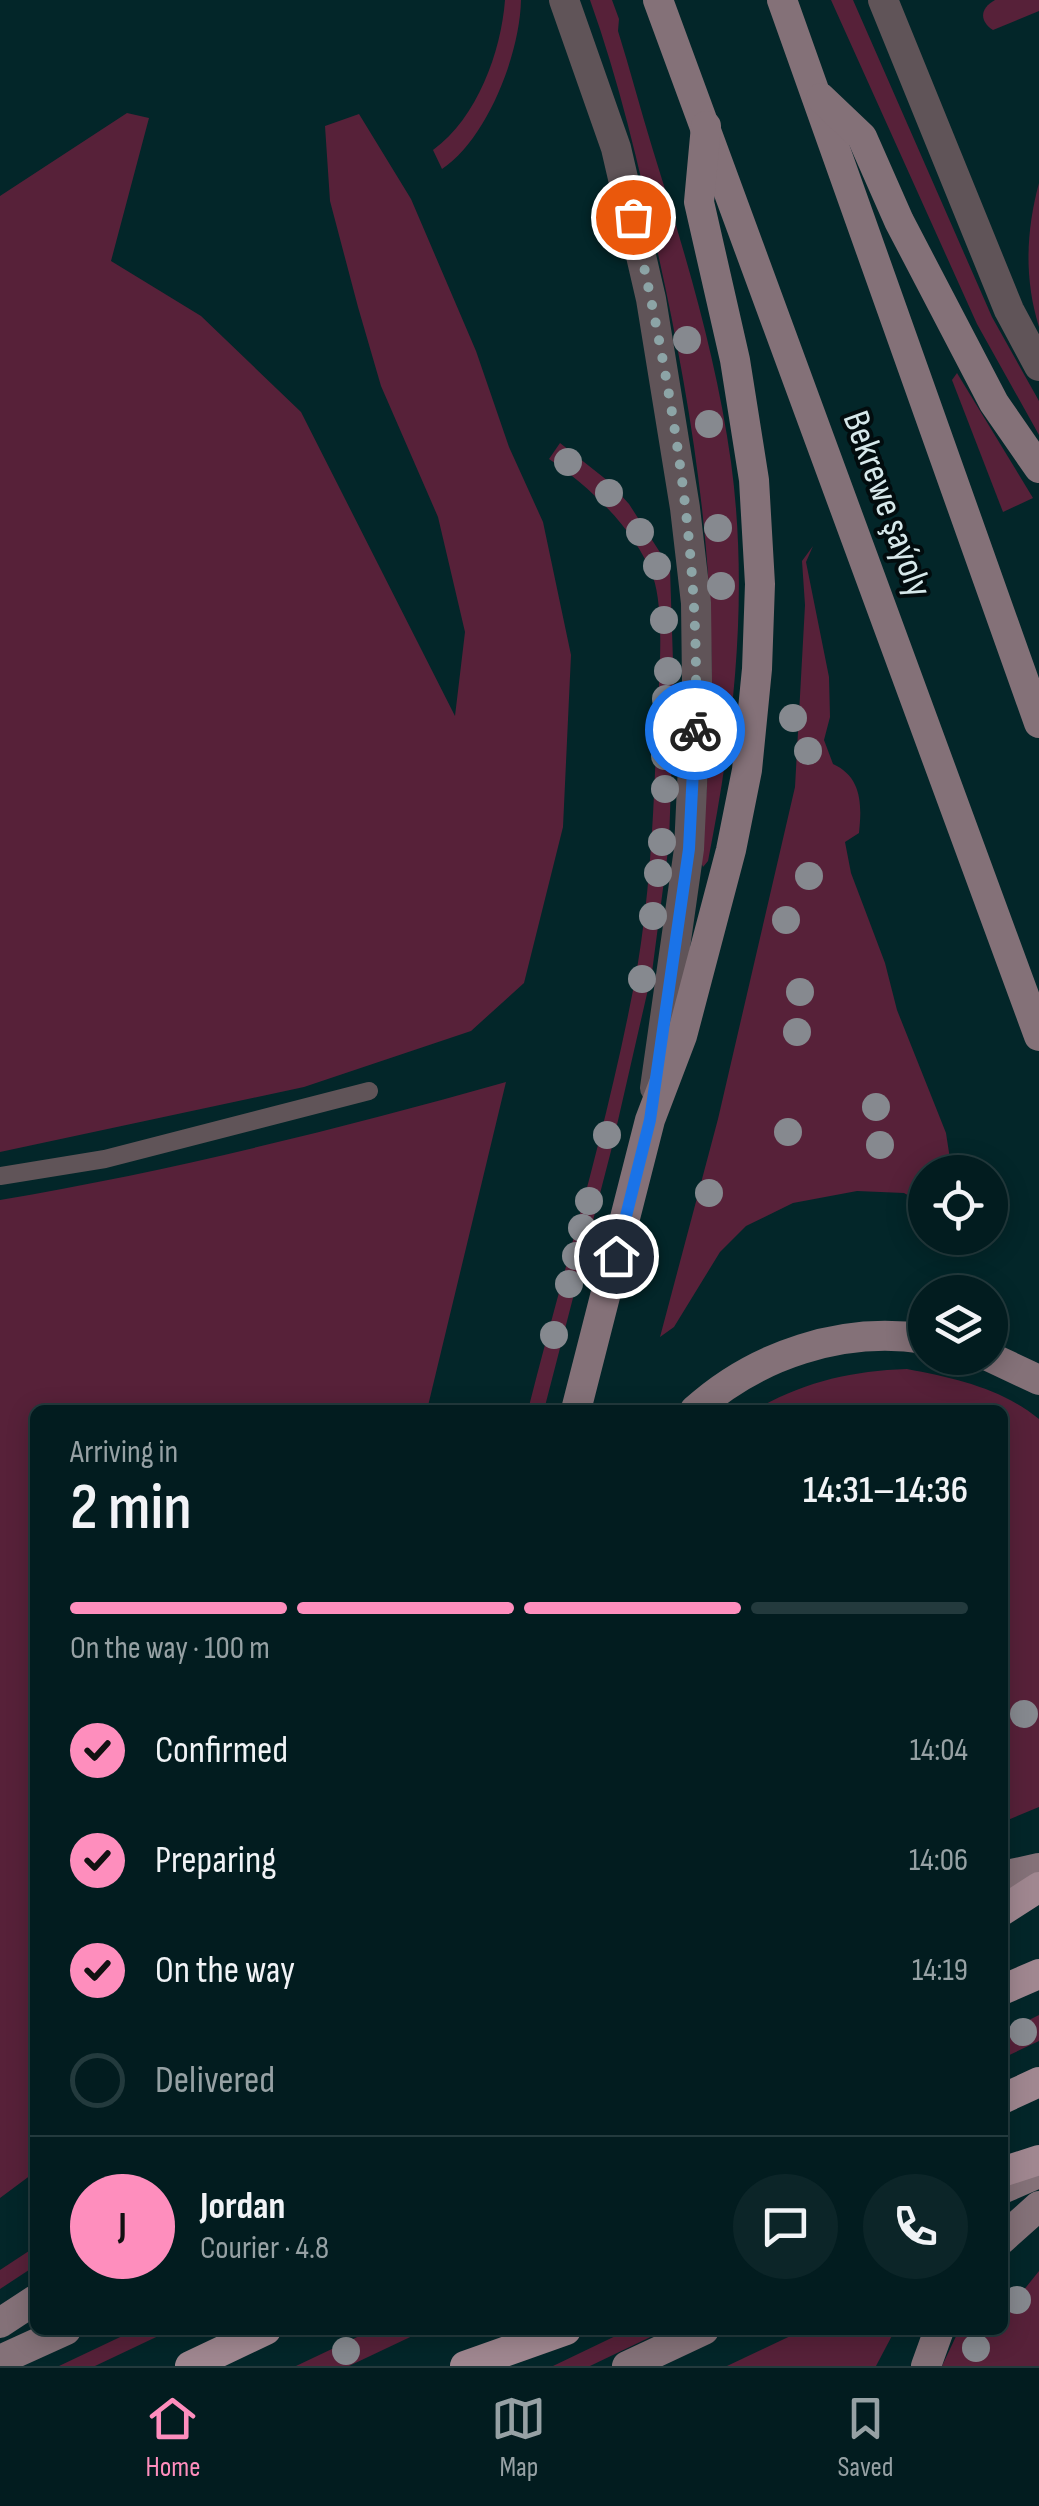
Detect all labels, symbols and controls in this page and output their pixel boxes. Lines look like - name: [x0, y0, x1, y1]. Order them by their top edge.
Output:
- pin: [591, 175, 676, 260]
- icon: bag: [606, 190, 661, 245]
- street label: Bekrewe şaýoly: [833, 405, 941, 603]
- courier: [645, 680, 745, 780]
- icon: bike: [668, 703, 723, 758]
- map controls: [908, 1155, 1008, 1375]
- button: locate: [908, 1155, 1008, 1255]
- pin: [574, 1214, 659, 1299]
- icon: home: [589, 1229, 644, 1284]
- button: layers: [908, 1275, 1008, 1375]
- text: Arriving in: [70, 1433, 178, 1472]
- text: 14:31–14:36: [803, 1468, 968, 1513]
- text: 2 min: [70, 1470, 192, 1548]
- text: On the way · 100 m: [70, 1629, 270, 1668]
- icon: check: [70, 1723, 125, 1778]
- text: Confirmed: [155, 1728, 288, 1773]
- text: 14:04: [910, 1731, 968, 1770]
- icon: check: [70, 1833, 125, 1888]
- text: Preparing: [155, 1838, 276, 1883]
- text: 14:06: [909, 1841, 968, 1880]
- icon: check: [70, 1943, 125, 1998]
- text: On the way: [155, 1948, 295, 1993]
- text: 14:19: [912, 1951, 968, 1990]
- text: Delivered: [155, 2058, 275, 2103]
- button: chat: [733, 2174, 838, 2279]
- button: phone: [863, 2174, 968, 2279]
- text: Jordan: [200, 2184, 285, 2229]
- text: J: [118, 2204, 127, 2249]
- text: Courier · 4.8: [200, 2229, 329, 2268]
- tab: Home: [145, 2391, 201, 2484]
- tab: Map: [491, 2391, 546, 2484]
- tab: Saved: [837, 2391, 894, 2484]

